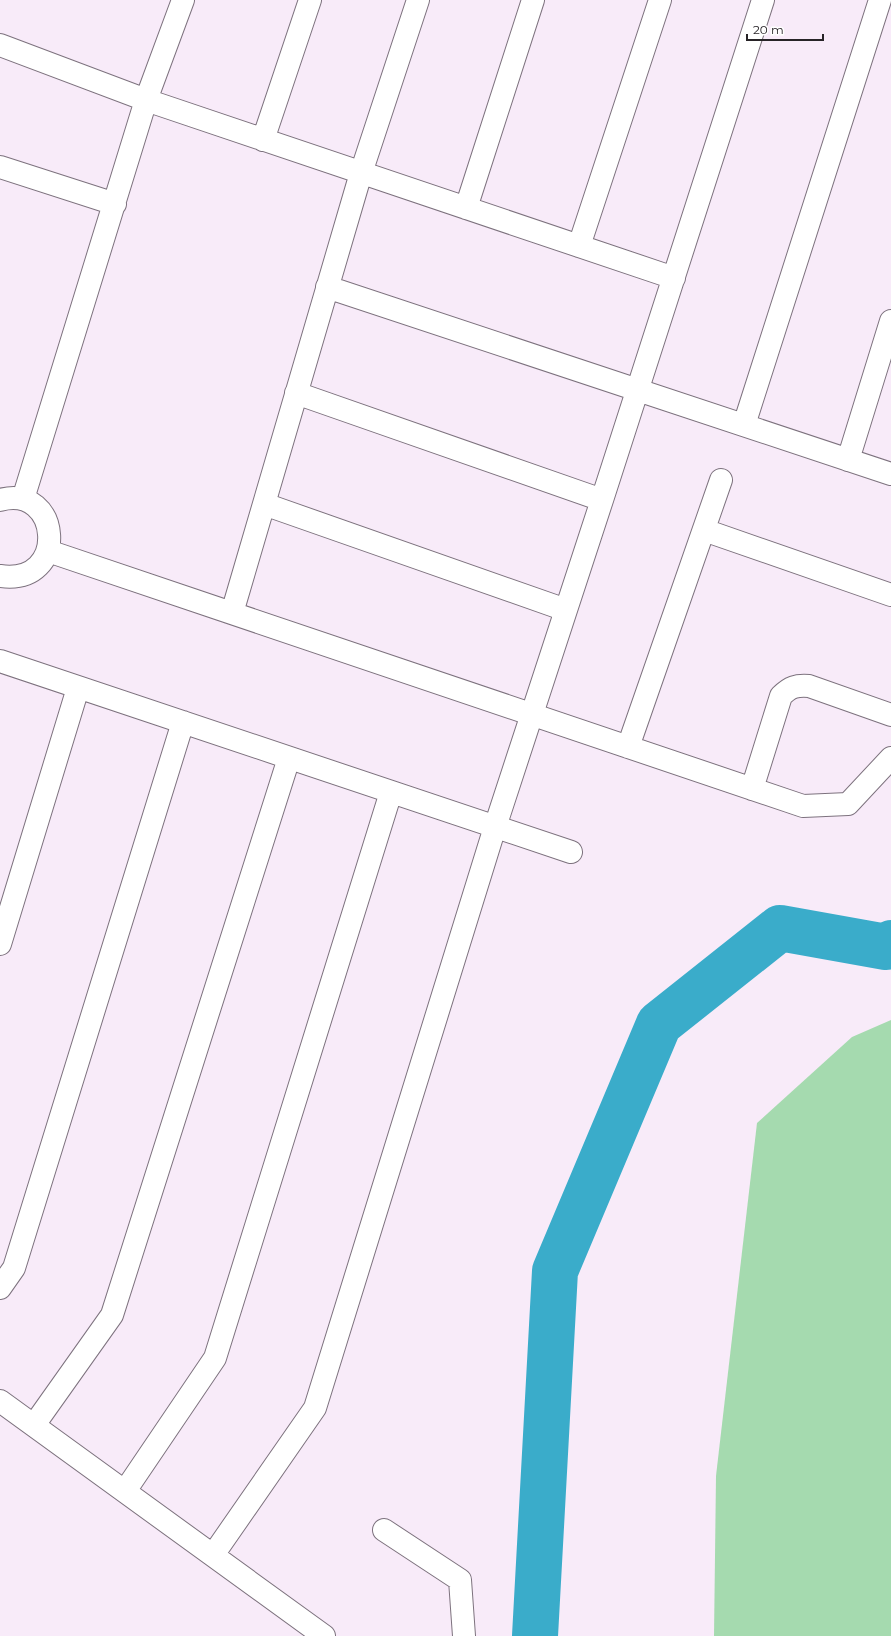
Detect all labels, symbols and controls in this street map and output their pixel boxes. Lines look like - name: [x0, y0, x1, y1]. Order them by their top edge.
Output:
- scale bar: [747, 16, 823, 42]
- text: 20 m: [753, 22, 784, 37]

